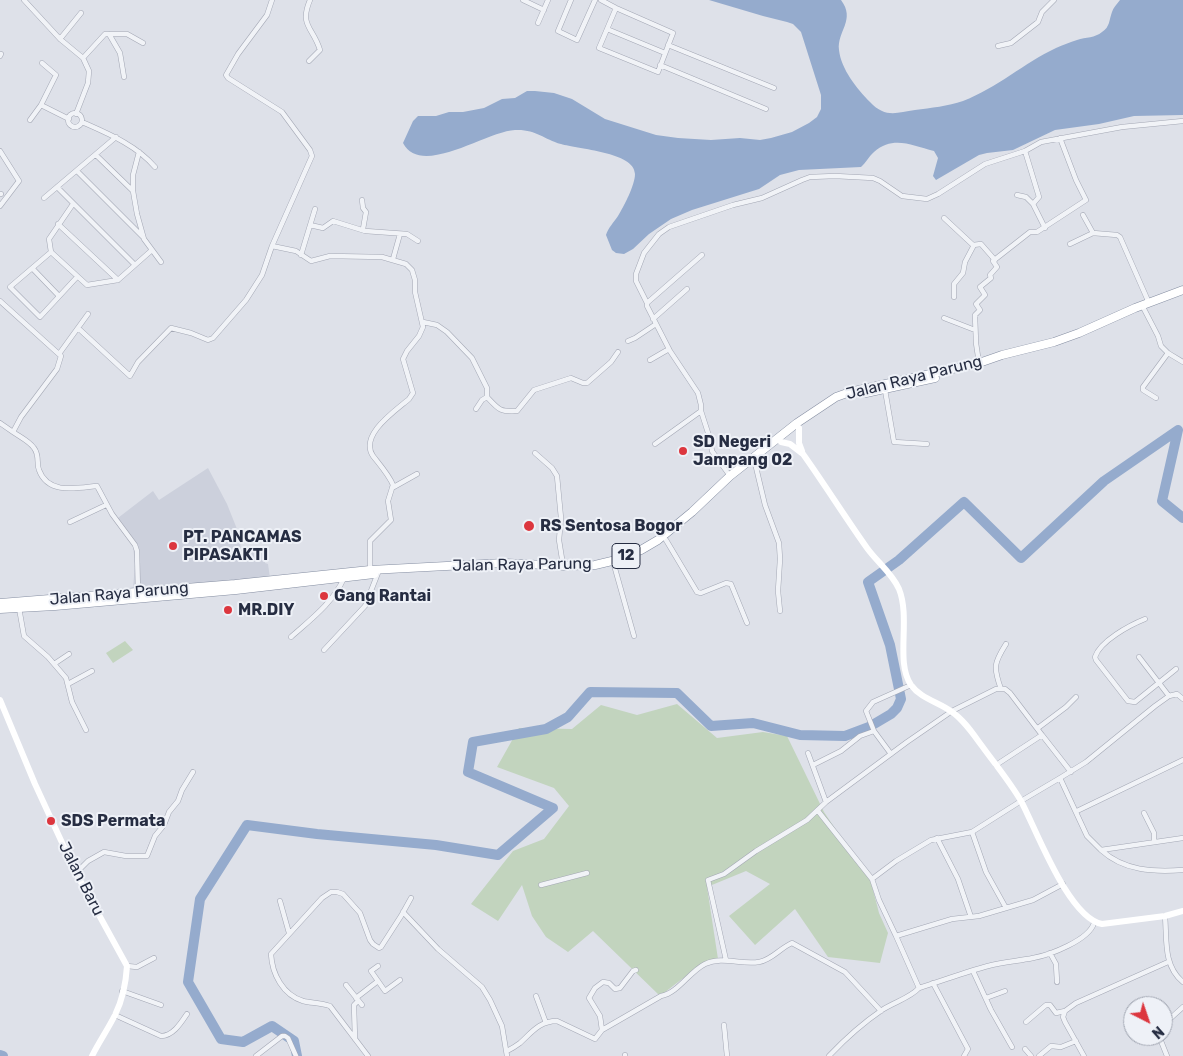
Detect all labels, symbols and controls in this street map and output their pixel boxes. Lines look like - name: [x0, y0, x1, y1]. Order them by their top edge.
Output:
- street label: Jalan Raya Parung: [844, 352, 984, 404]
- place label: SD Negeri Jampang 02: [693, 432, 792, 470]
- marker: SD Negeri Jampang 02: [677, 445, 689, 457]
- place label: RS Sentosa Bogor: [540, 516, 683, 536]
- marker: RS Sentosa Bogor: [522, 519, 536, 533]
- place label: PT. PANCAMAS PIPASAKTI: [183, 527, 302, 565]
- marker: PT. PANCAMAS PIPASAKTI: [167, 540, 179, 552]
- road number: 12: [612, 544, 640, 568]
- street label: Jalan Raya Parung: [452, 554, 592, 576]
- street label: Jalan Raya Parung: [49, 578, 189, 610]
- place label: Gang Rantai: [334, 586, 431, 606]
- marker: Gang Rantai: [318, 590, 330, 602]
- place label: MR.DIY: [238, 600, 294, 620]
- marker: MR.DIY: [222, 604, 234, 616]
- place label: SDS Permata: [61, 811, 165, 831]
- marker: SDS Permata: [45, 815, 57, 827]
- street label: Jalan Baru: [54, 839, 108, 919]
- north arrow: [1123, 996, 1173, 1046]
- text: N: [1148, 1022, 1167, 1042]

